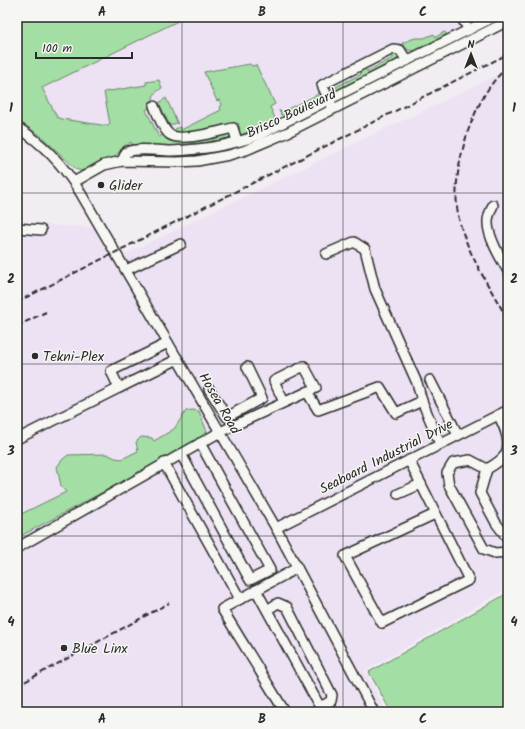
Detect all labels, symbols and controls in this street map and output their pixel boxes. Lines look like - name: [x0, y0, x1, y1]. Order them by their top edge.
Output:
- text: A: [98, 2, 106, 23]
- text: B: [258, 2, 266, 23]
- text: C: [419, 2, 427, 23]
- scale bar: [36, 34, 132, 60]
- north arrow: [451, 34, 491, 74]
- text: N: [468, 36, 475, 54]
- text: 100 m: [42, 39, 73, 58]
- street label: Brisco Boulevard: [243, 83, 341, 144]
- text: 1: [9, 98, 13, 119]
- text: 1: [512, 98, 516, 119]
- place label: Glider: [109, 175, 144, 197]
- marker: Glider: [96, 180, 106, 190]
- text: 2: [7, 269, 15, 290]
- text: 2: [510, 269, 518, 290]
- place label: Tekni-Plex: [43, 346, 105, 368]
- marker: Tekni-Plex: [30, 351, 40, 361]
- street label: Hosea Road: [193, 368, 246, 439]
- street label: Seaboard Industrial Drive: [316, 413, 458, 500]
- text: 3: [6, 441, 15, 462]
- text: 3: [509, 441, 518, 462]
- text: 4: [7, 612, 15, 633]
- text: 4: [510, 612, 518, 633]
- place label: Blue Linx: [72, 638, 128, 660]
- marker: Blue Linx: [59, 643, 69, 653]
- text: A: [98, 709, 106, 729]
- text: B: [258, 709, 266, 729]
- text: C: [419, 709, 427, 729]

